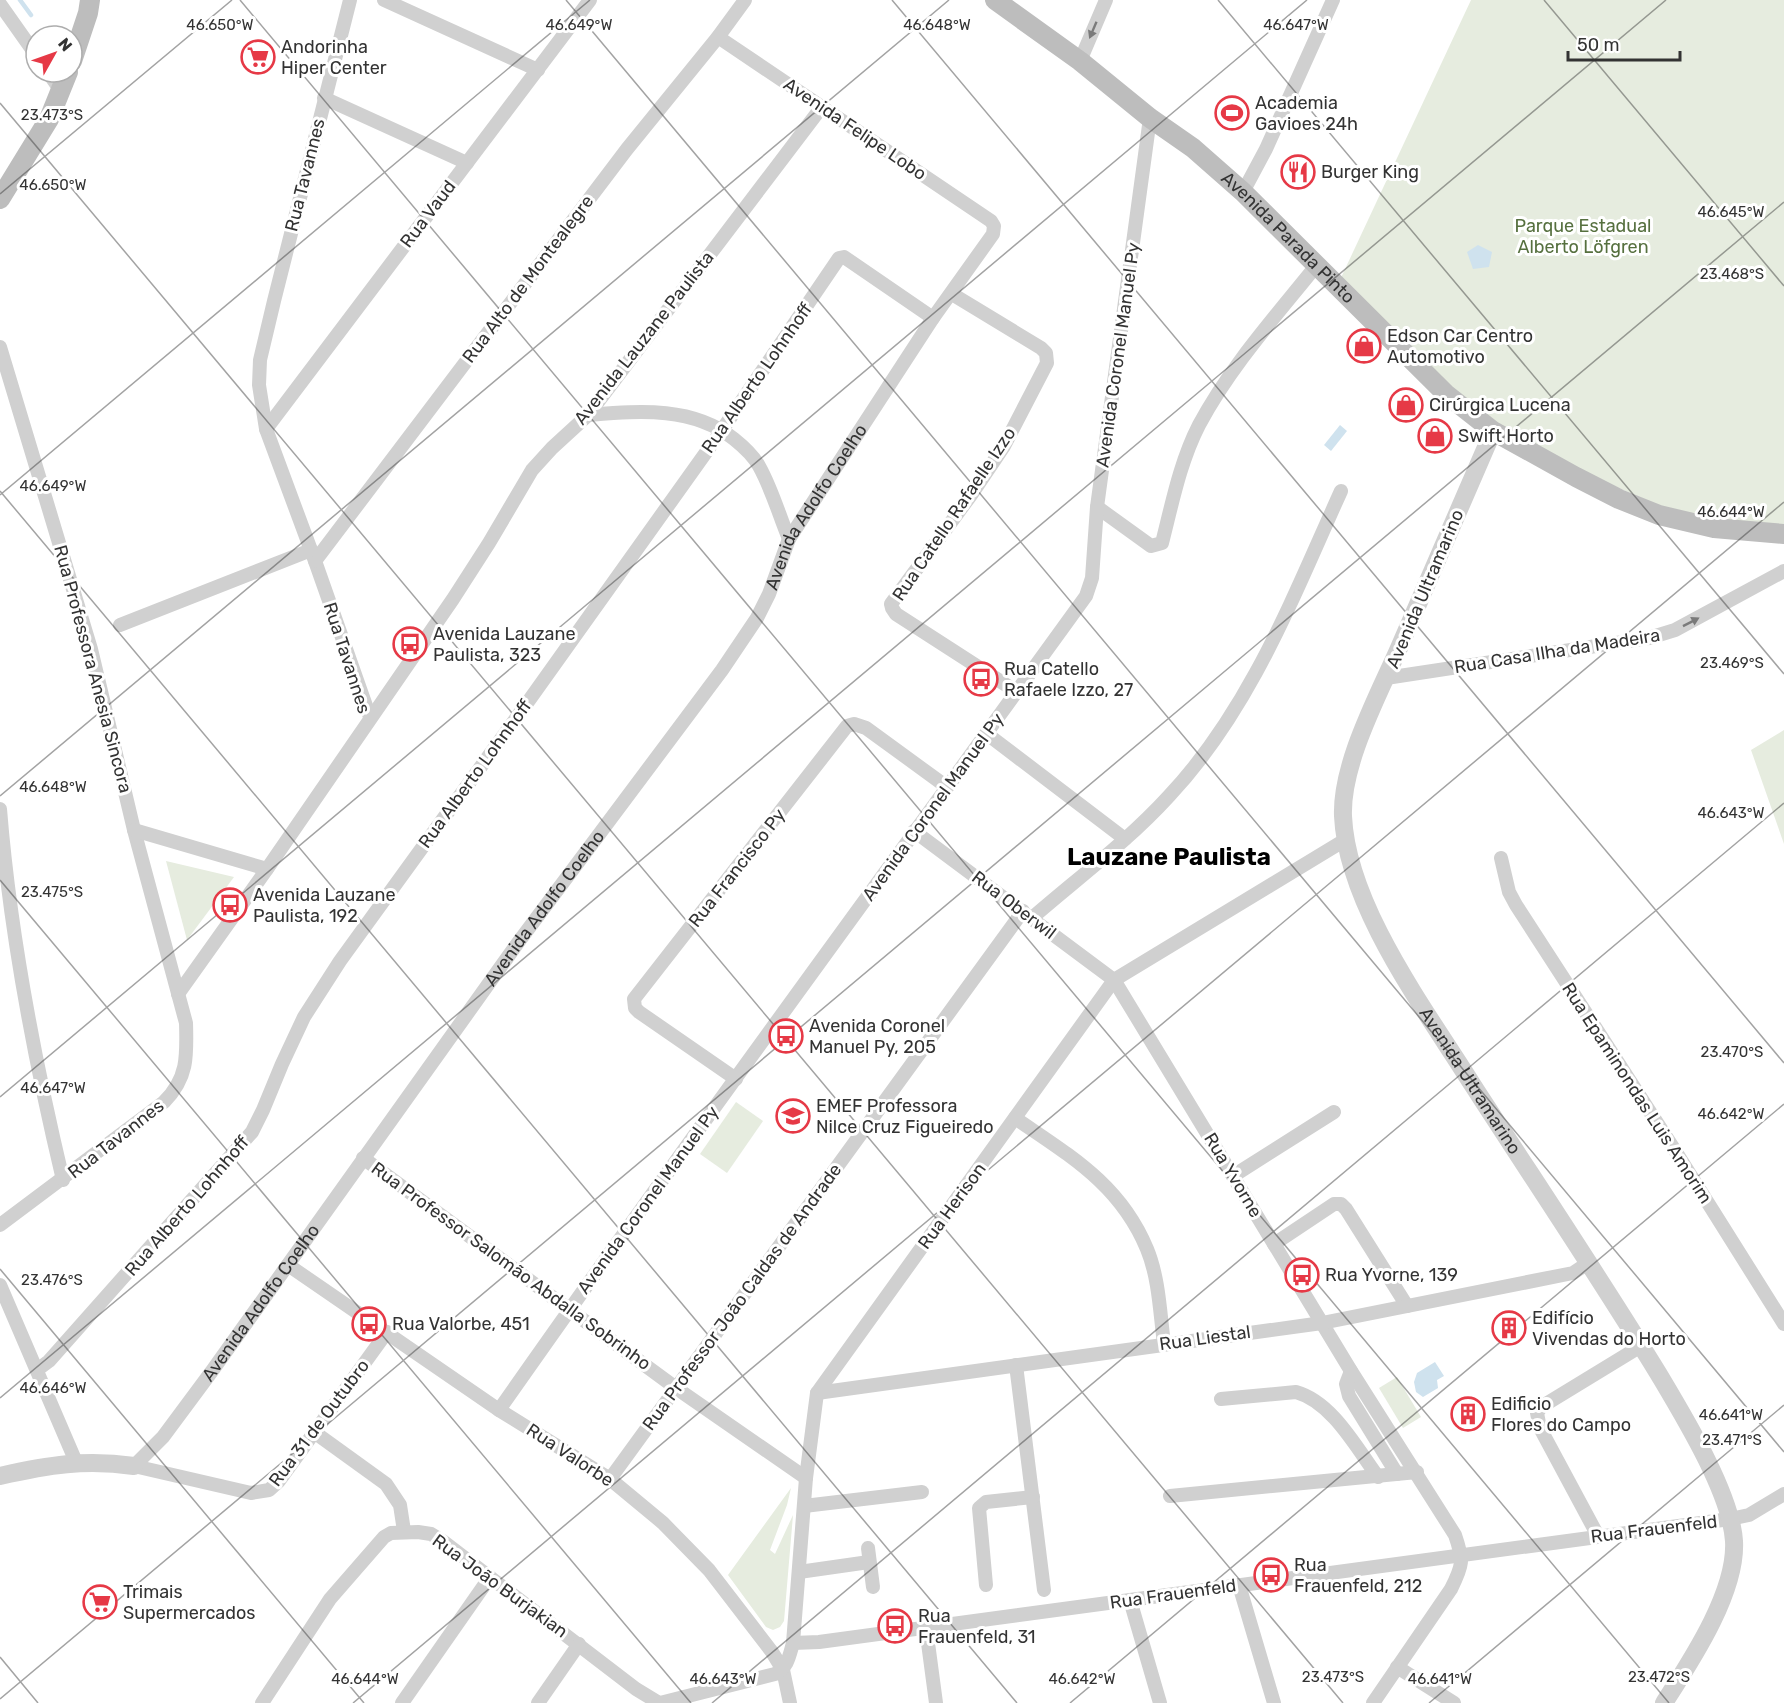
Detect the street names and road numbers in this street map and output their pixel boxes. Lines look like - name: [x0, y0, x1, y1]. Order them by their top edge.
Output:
- street label: Avenida Felipe Lobo: [780, 73, 930, 185]
- street label: Rua Tavannes: [280, 116, 330, 234]
- street label: Avenida Parada Pinto: [1217, 167, 1360, 308]
- street label: Rua Vaud: [396, 176, 460, 252]
- street label: Rua Alto de Montealegre: [458, 191, 598, 367]
- street label: Avenida Coronel Manuel Py: [1091, 241, 1145, 469]
- street label: Avenida Lauzane Paulista: [569, 247, 719, 429]
- street label: Rua Alberto Lohnhoff: [697, 298, 817, 457]
- street label: Avenida Adolfo Coelho: [760, 420, 872, 593]
- street label: Rua Catello Rafaelle Izzo: [888, 423, 1020, 605]
- street label: Avenida Ultramarino: [1382, 506, 1468, 672]
- street label: Rua Professora Anesia Sincora: [49, 543, 137, 795]
- street label: Rua Tavannes: [319, 600, 375, 716]
- street label: Rua Casa Ilha da Madeira: [1453, 624, 1661, 678]
- street label: Rua Alberto Lohnhoff: [414, 695, 537, 853]
- street label: Avenida Coronel Manuel Py: [857, 709, 1009, 905]
- street label: Rua Francisco Py: [684, 804, 790, 932]
- street label: Avenida Adolfo Coelho: [480, 826, 609, 990]
- street label: Rua Oberwil: [967, 866, 1061, 944]
- street label: Rua Epaminondas Luis Amorim: [1557, 978, 1717, 1208]
- street label: Avenida Ultramarino: [1414, 1003, 1526, 1158]
- street label: Rua Tavannes: [64, 1095, 168, 1183]
- street label: Avenida Coronel Manuel Py: [572, 1102, 724, 1298]
- street label: Rua Yvorne: [1199, 1129, 1267, 1221]
- street label: Rua Alberto Lohnhoff: [120, 1131, 254, 1280]
- street label: Rua Professor Salomão Abdalla Sobrinho: [367, 1157, 655, 1375]
- street label: Rua Herison: [913, 1158, 991, 1254]
- street label: Rua Professor João Caldas de Andrade: [638, 1159, 846, 1435]
- street label: Avenida Adolfo Coelho: [197, 1220, 324, 1386]
- street label: Rua Liestal: [1158, 1321, 1252, 1355]
- street label: Rua 31 de Outubro: [264, 1355, 374, 1491]
- street label: Rua Valorbe: [522, 1419, 618, 1491]
- street label: Rua Frauenfeld: [1589, 1510, 1719, 1548]
- street label: Rua João Burjakian: [428, 1529, 572, 1643]
- street label: Rua Frauenfeld: [1108, 1574, 1238, 1614]

